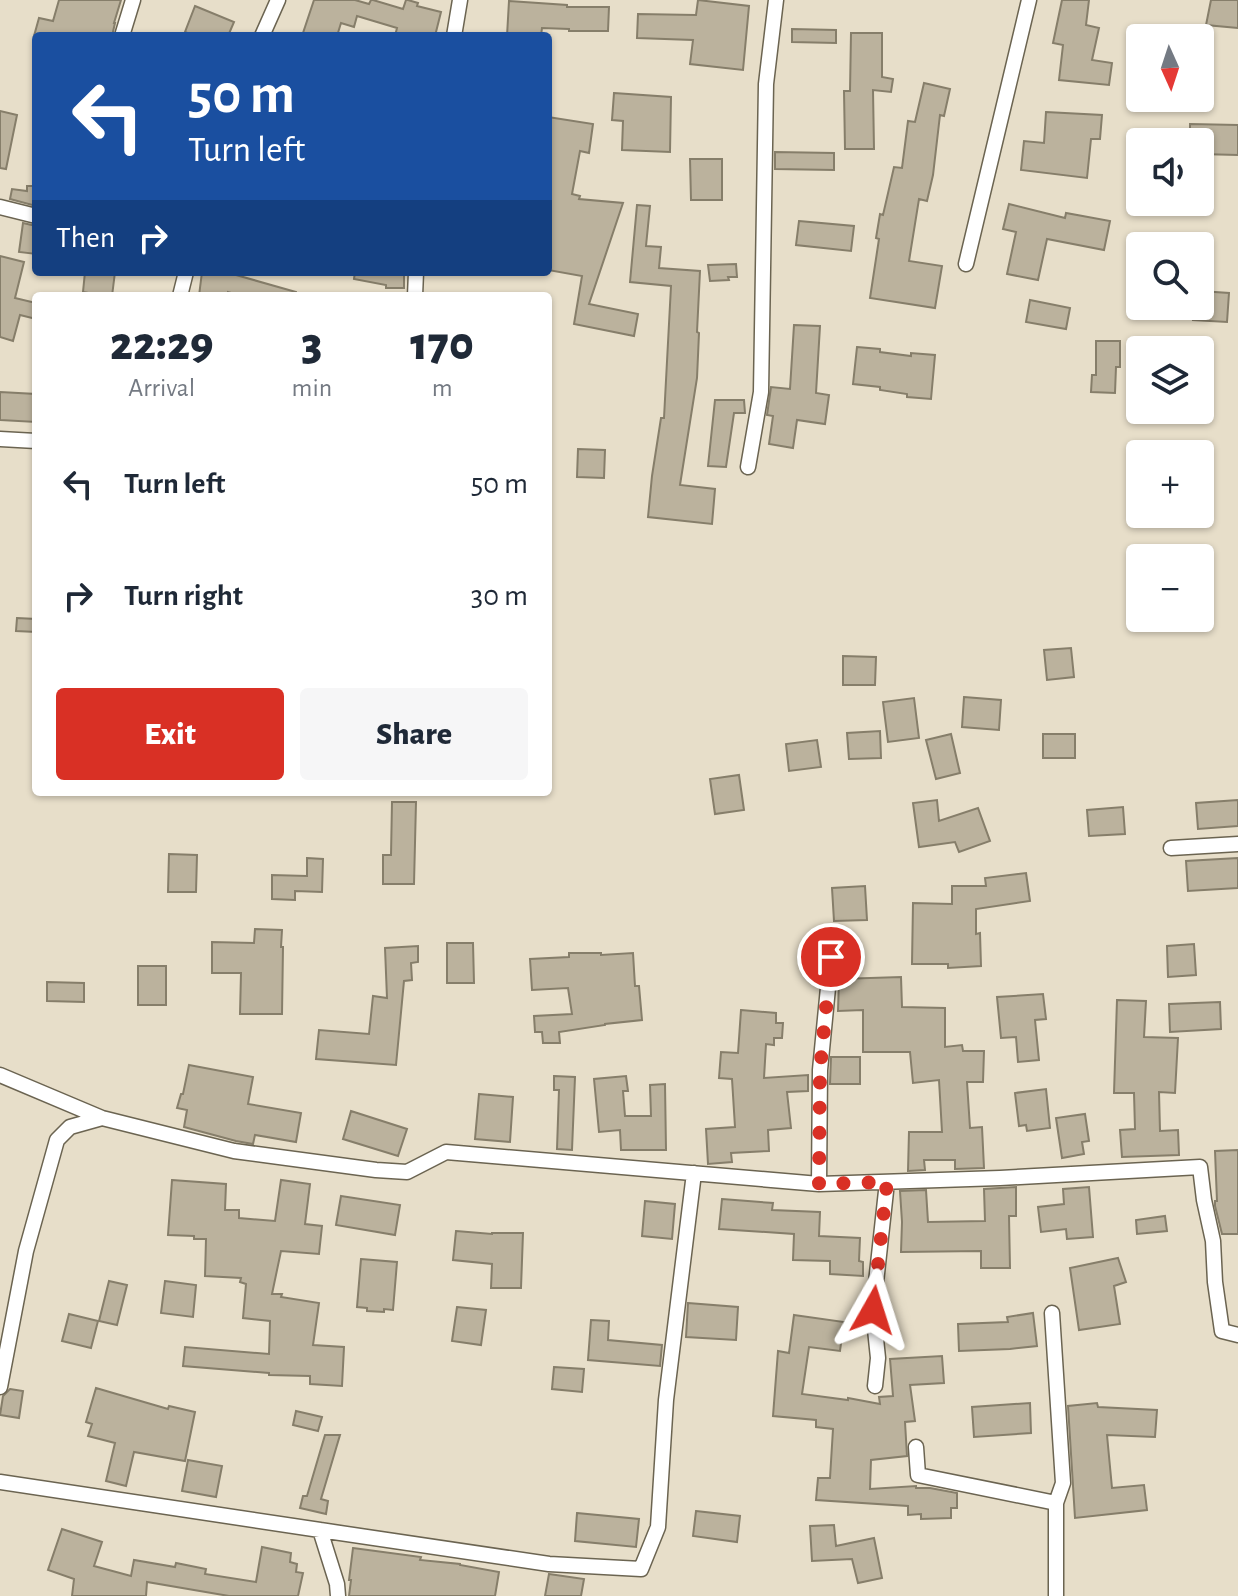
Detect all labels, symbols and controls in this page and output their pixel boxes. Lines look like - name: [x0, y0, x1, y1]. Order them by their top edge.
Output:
- north arrow: [1126, 24, 1214, 112]
- map controls: [1126, 24, 1214, 632]
- icon: left: [56, 64, 160, 168]
- text: 50 m: [188, 67, 295, 123]
- button: sound: [1126, 128, 1214, 216]
- text: Turn left: [188, 132, 305, 168]
- icon: right: [131, 216, 175, 260]
- text: Then: [56, 223, 115, 253]
- button: search: [1126, 232, 1214, 320]
- text: 22:29: [110, 321, 214, 369]
- text: 3: [301, 321, 322, 369]
- text: 170: [410, 321, 474, 369]
- button: layers: [1126, 336, 1214, 424]
- text: Arrival: [128, 375, 195, 401]
- text: min: [292, 375, 332, 401]
- text: m: [432, 375, 452, 401]
- button: +: [1126, 440, 1214, 528]
- icon: left: [56, 462, 100, 506]
- text: Turn left: [124, 469, 225, 499]
- text: 50 m: [471, 469, 528, 499]
- button: −: [1126, 544, 1214, 632]
- icon: right: [56, 574, 100, 618]
- text: Turn right: [124, 581, 243, 611]
- text: 30 m: [471, 581, 528, 611]
- button: Exit: [56, 688, 284, 780]
- button: Share: [300, 688, 528, 780]
- pin: [797, 923, 865, 991]
- icon: arrive: [809, 935, 853, 979]
- position arrow: [831, 1268, 915, 1352]

